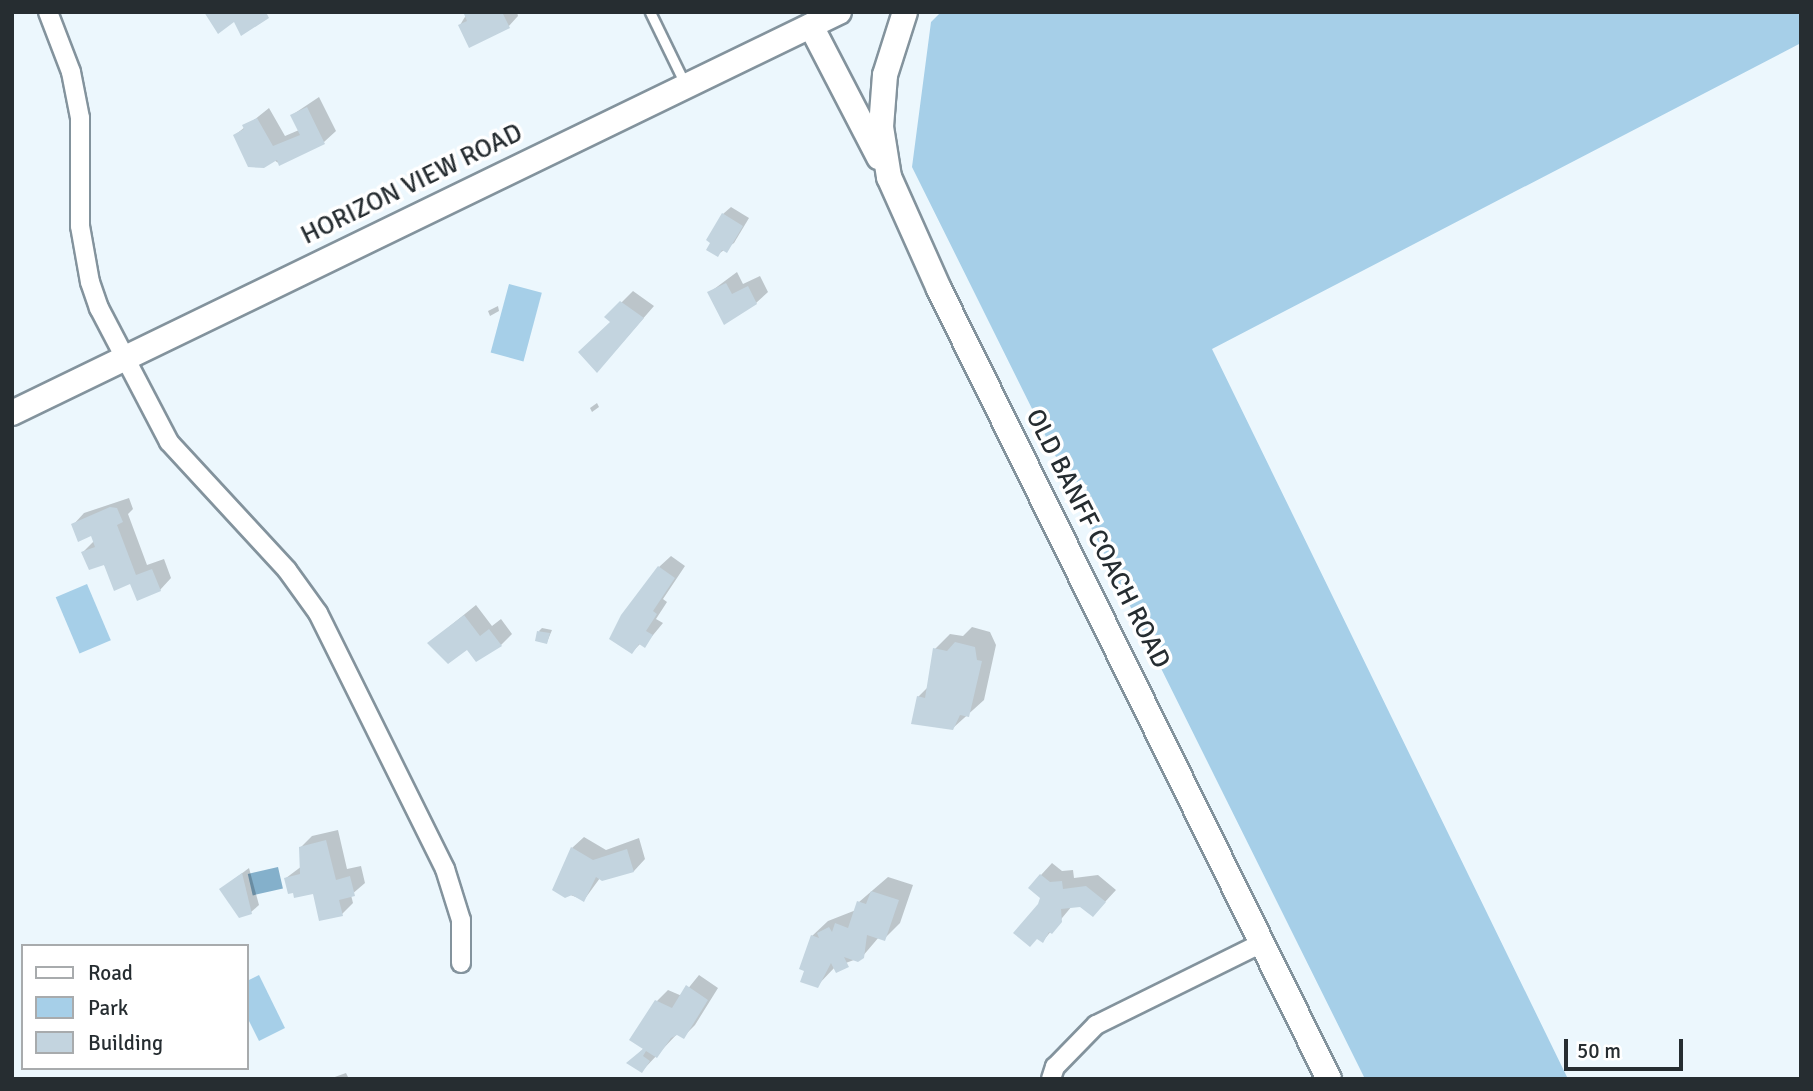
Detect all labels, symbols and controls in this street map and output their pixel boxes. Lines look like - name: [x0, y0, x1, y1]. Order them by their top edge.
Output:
- street label: HORIZON VIEW ROAD: [296, 118, 528, 252]
- street label: OLD BANFF COACH ROAD: [1018, 404, 1176, 674]
- legend: [21, 944, 248, 1070]
- text: Road: [88, 960, 133, 986]
- text: Park: [88, 995, 128, 1021]
- scale bar: [1568, 1024, 1687, 1068]
- text: Building: [88, 1030, 163, 1056]
- text: 50 m: [1577, 1038, 1621, 1064]

